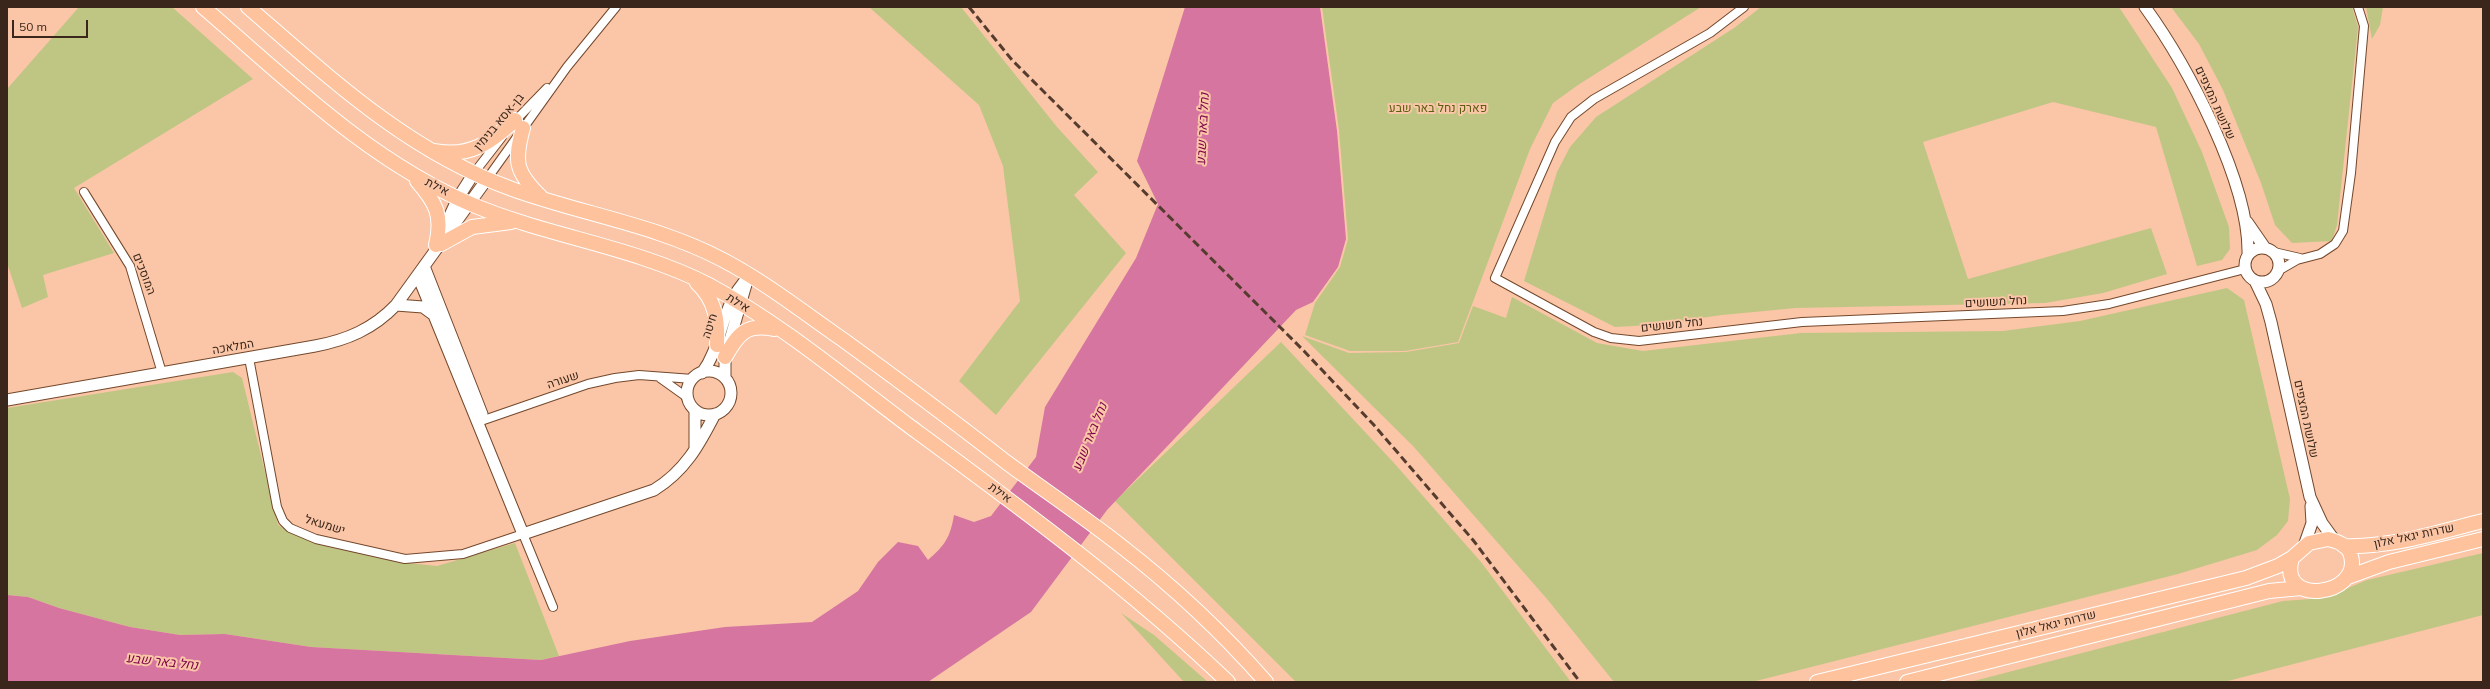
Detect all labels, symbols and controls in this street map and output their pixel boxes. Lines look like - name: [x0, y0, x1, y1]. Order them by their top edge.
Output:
- scale bar: [14, 12, 90, 38]
- text: 50 m: [19, 19, 47, 34]
- street label: שלושת המצפים: [2192, 64, 2238, 142]
- street label: בן-אסא בנימין: [471, 91, 527, 153]
- water label: נחל באר שבע: [1193, 92, 1213, 166]
- park label: פארק נחל באר שבע: [1389, 101, 1487, 115]
- street label: אילת: [423, 175, 451, 199]
- street label: המוסכים: [129, 251, 159, 297]
- street label: אילת: [724, 290, 752, 316]
- street label: נחל משושים: [1964, 293, 2028, 311]
- street label: חיטה: [699, 312, 721, 340]
- street label: נחל משושים: [1640, 315, 1704, 335]
- street label: המלאכה: [211, 336, 255, 358]
- street label: שעורה: [545, 368, 581, 392]
- street label: שלושת המצפים: [2291, 379, 2321, 459]
- water label: נחל באר שבע: [1069, 401, 1111, 473]
- street label: אילת: [986, 480, 1014, 506]
- street label: ישמעאל: [303, 512, 347, 538]
- street label: שדרות יגאל אלון: [2372, 520, 2456, 552]
- street label: שדרות יגאל אלון: [2015, 607, 2097, 641]
- water label: נחל באר שבע: [125, 650, 199, 674]

